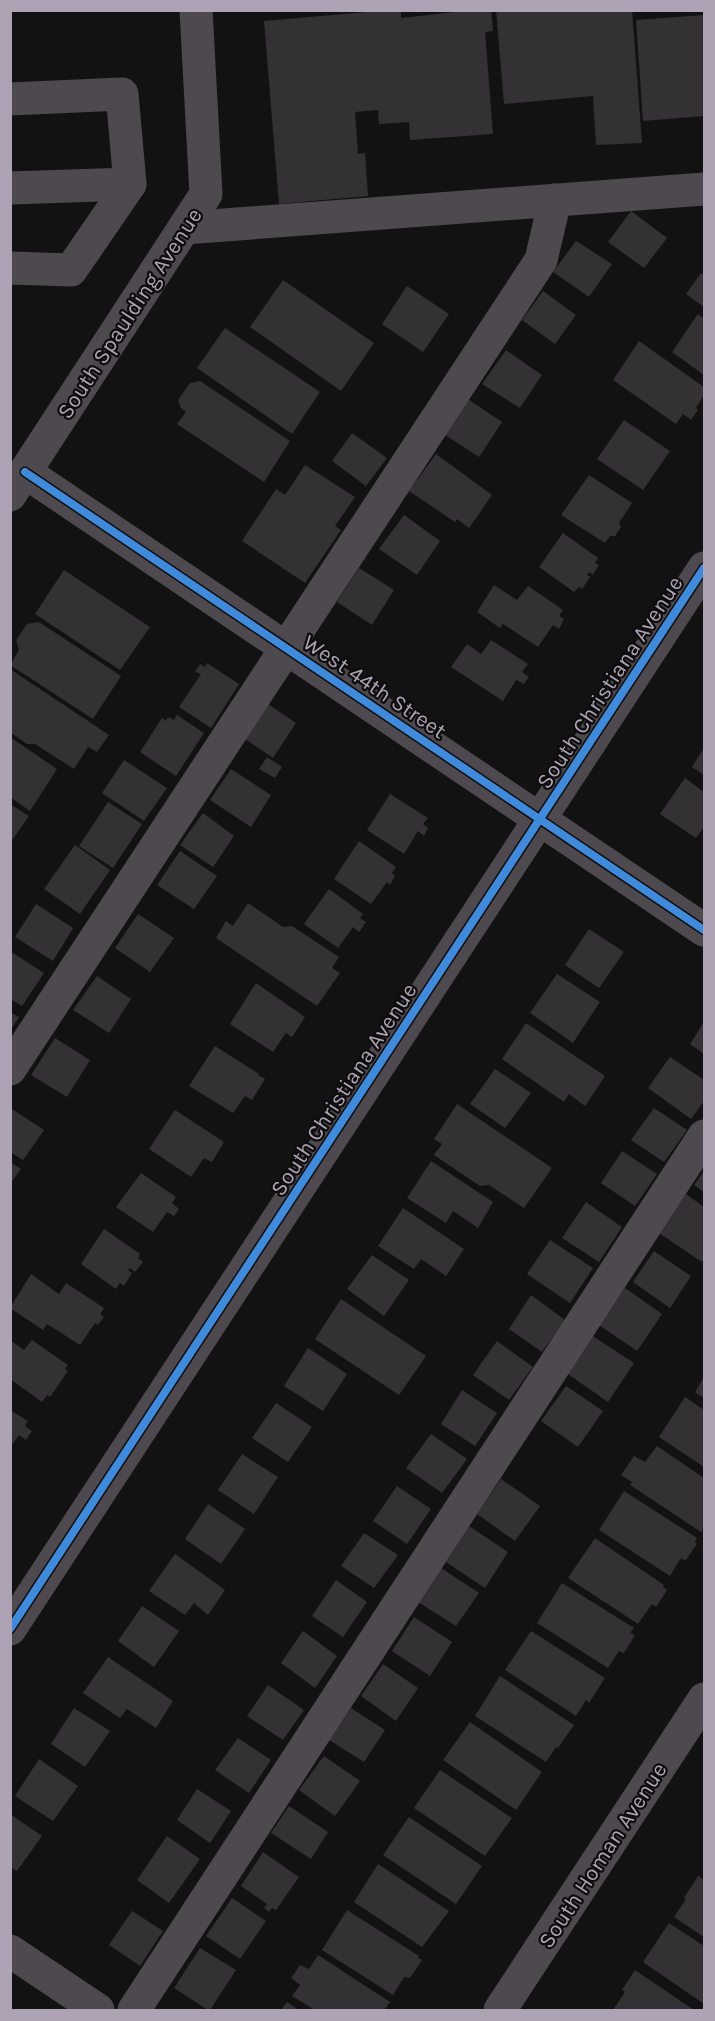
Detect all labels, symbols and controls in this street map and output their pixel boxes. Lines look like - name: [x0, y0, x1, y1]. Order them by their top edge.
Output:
- street label: South Spaulding Avenue: [52, 203, 208, 424]
- street label: South Christiana Avenue: [531, 571, 688, 794]
- street label: West 44th Street: [298, 629, 451, 744]
- street label: South Christiana Avenue: [265, 978, 422, 1201]
- street label: South Homan Avenue: [533, 1758, 672, 1953]

